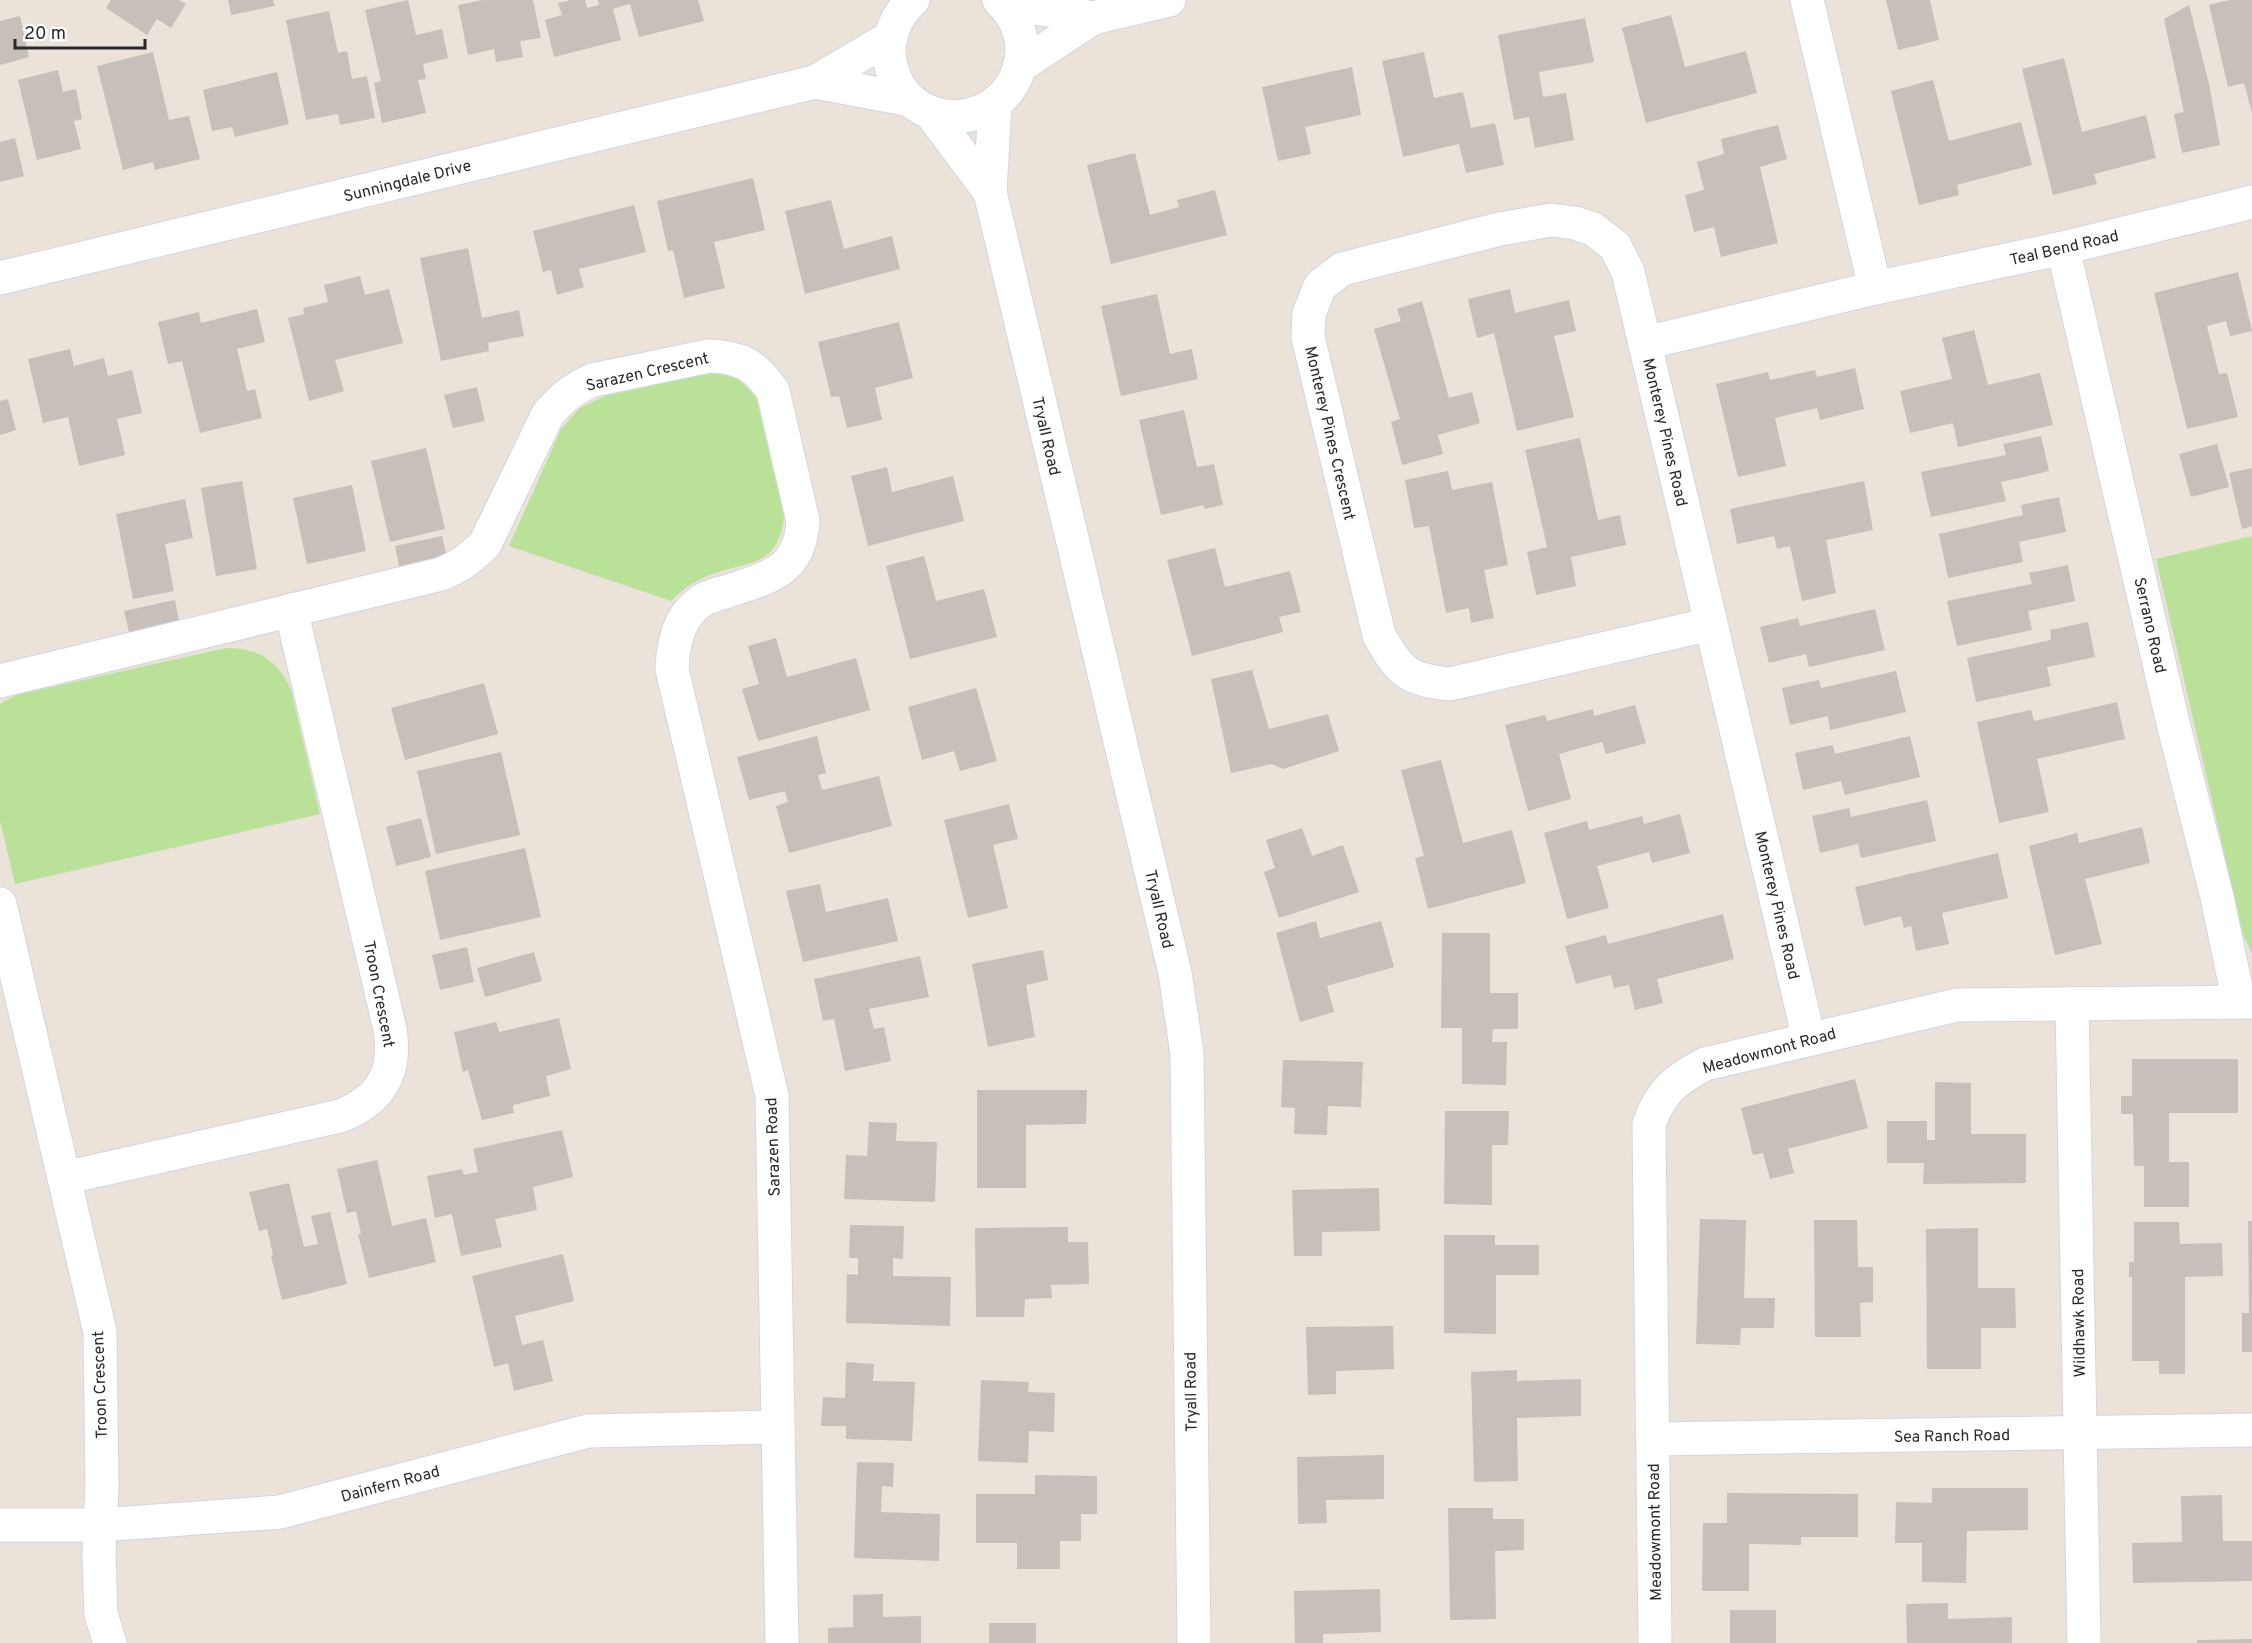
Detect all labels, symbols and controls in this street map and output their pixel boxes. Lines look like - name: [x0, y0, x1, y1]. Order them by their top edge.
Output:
- scale bar: [15, 12, 146, 50]
- text: 20 m: [24, 23, 66, 46]
- street label: Sunningdale Drive: [341, 156, 473, 207]
- street label: Teal Bend Road: [2008, 227, 2121, 271]
- street label: Monterey Pines Crescent: [1299, 344, 1359, 523]
- street label: Sarazen Crescent: [584, 349, 711, 397]
- street label: Monterey Pines Road: [1637, 356, 1691, 509]
- street label: Tryall Road: [1026, 395, 1064, 478]
- street label: Serrano Road: [2128, 576, 2170, 675]
- street label: Monterey Pines Road: [1749, 829, 1803, 982]
- street label: Tryall Road: [1139, 868, 1177, 951]
- street label: Troon Crescent: [358, 939, 398, 1049]
- street label: Meadowmont Road: [1700, 1024, 1839, 1079]
- street label: Sarazen Road: [762, 1097, 786, 1197]
- street label: Wildhawk Road: [2069, 1268, 2091, 1378]
- street label: Troon Crescent: [89, 1330, 113, 1439]
- street label: Tryall Road: [1181, 1352, 1203, 1432]
- street label: Sea Ranch Road: [1894, 1426, 2010, 1448]
- street label: Dainfern Road: [339, 1462, 442, 1508]
- street label: Meadowmont Road: [1645, 1463, 1667, 1601]

